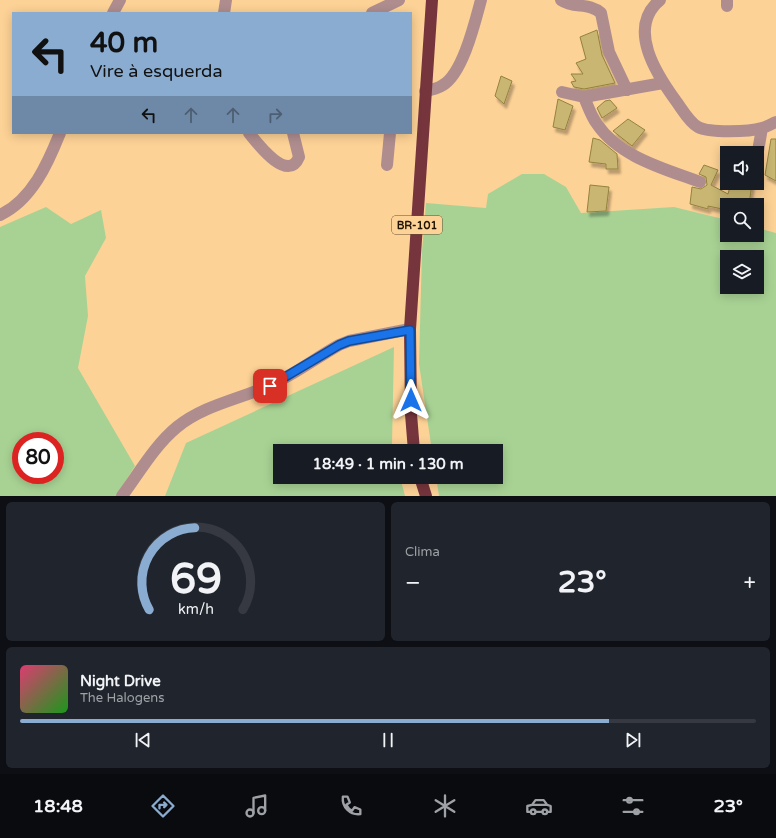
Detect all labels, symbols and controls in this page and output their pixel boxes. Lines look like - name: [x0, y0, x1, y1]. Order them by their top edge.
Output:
- text: 40 m: [90, 26, 158, 60]
- icon: left: [24, 28, 76, 80]
- text: Vire à esquerda: [90, 60, 223, 82]
- icon: left: [138, 104, 160, 126]
- icon: ahead: [180, 104, 202, 126]
- icon: ahead: [222, 104, 244, 126]
- icon: right: [264, 104, 286, 126]
- map controls: [720, 146, 764, 294]
- button: sound: [720, 146, 764, 190]
- button: search: [720, 198, 764, 242]
- road number: BR-101: [392, 216, 442, 234]
- button: layers: [720, 250, 764, 294]
- pin: [253, 369, 287, 403]
- icon: arrive: [259, 375, 281, 397]
- position arrow: [390, 379, 432, 421]
- speed limit sign: 80: [12, 432, 64, 484]
- text: 18:49 · 1 min · 130 m: [313, 455, 463, 473]
- text: Clima: [405, 544, 440, 560]
- text: 69: [169, 554, 222, 604]
- text: 23°: [558, 564, 607, 601]
- text: −: [405, 570, 421, 596]
- text: +: [744, 570, 756, 596]
- text: km/h: [178, 600, 213, 617]
- text: Night Drive: [80, 672, 161, 690]
- text: The Halogens: [80, 690, 164, 706]
- icon: previous: [132, 729, 154, 751]
- icon: pause: [377, 729, 399, 751]
- icon: next: [622, 729, 644, 751]
- icon: directions: [149, 792, 177, 820]
- icon: music: [243, 792, 271, 820]
- icon: phone: [337, 792, 365, 820]
- icon: climate: [431, 792, 459, 820]
- icon: car: [525, 792, 553, 820]
- icon: filters: [619, 792, 647, 820]
- text: 18:48: [33, 795, 83, 817]
- text: 23°: [713, 795, 743, 817]

